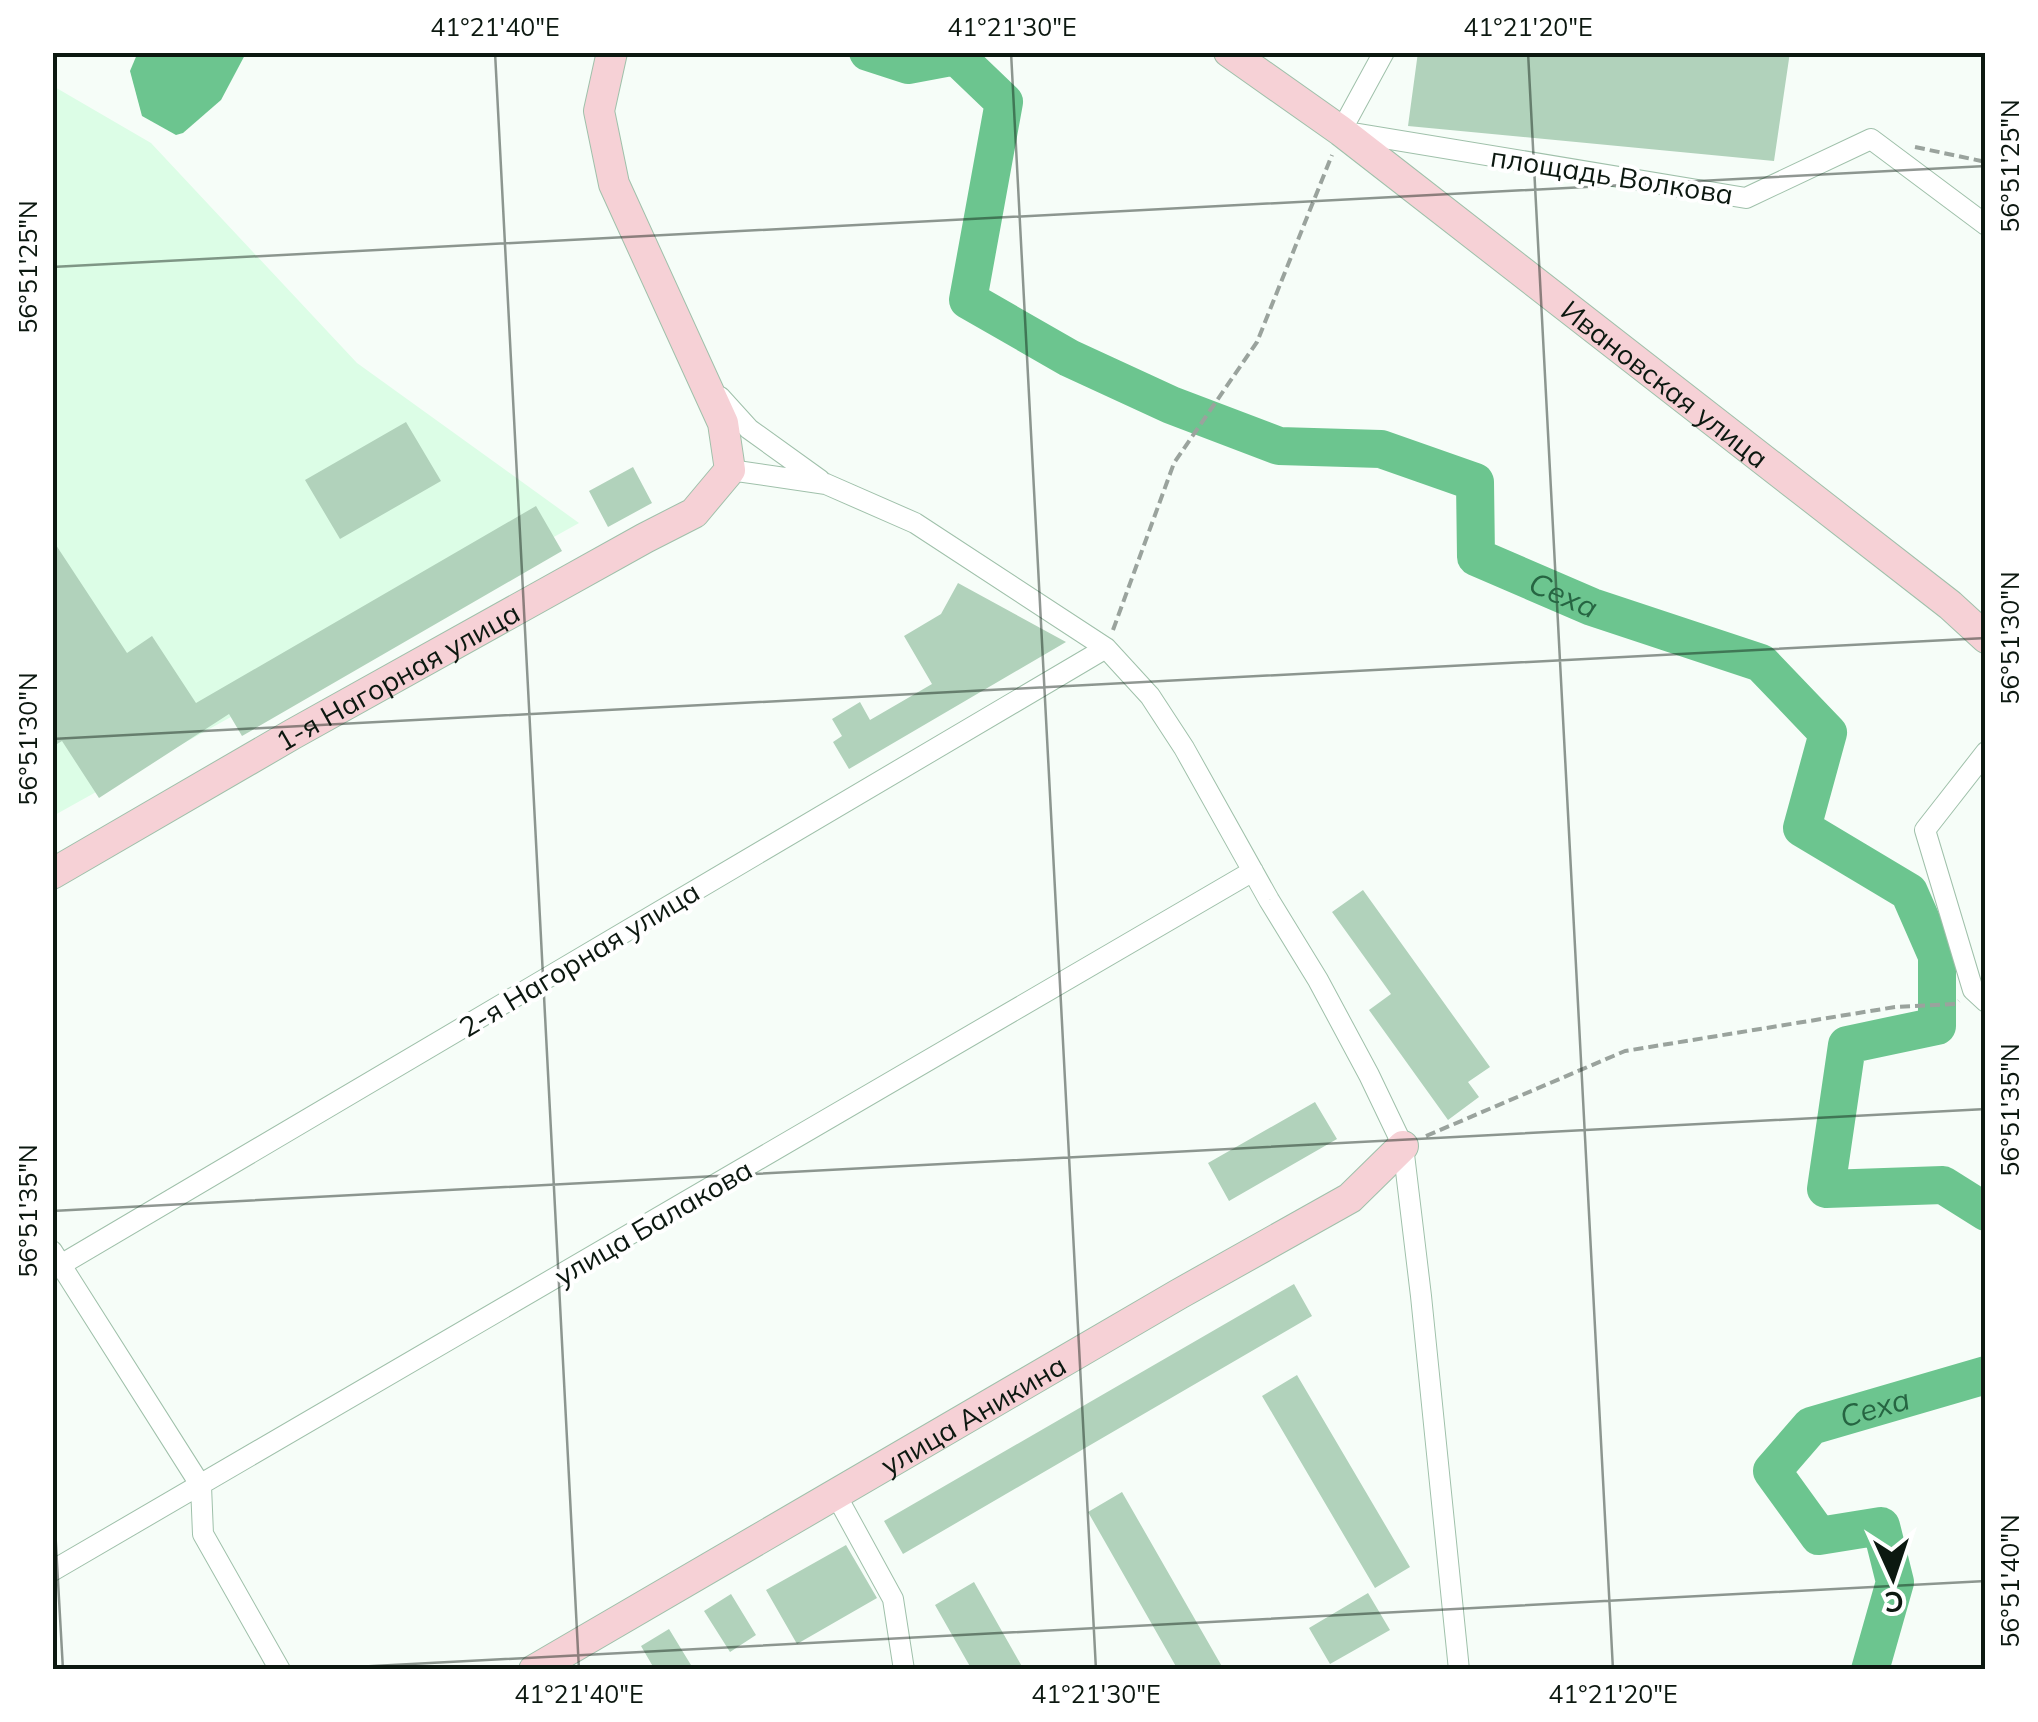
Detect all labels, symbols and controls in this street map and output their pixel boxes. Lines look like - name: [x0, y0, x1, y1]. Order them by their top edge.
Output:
- text: 41°21'40"E: [430, 11, 560, 42]
- text: 41°21'30"E: [947, 11, 1077, 42]
- text: 41°21'20"E: [1463, 11, 1593, 42]
- text: 56°51'25"N: [1994, 99, 2025, 233]
- street label: площадь Волкова: [1488, 139, 1736, 211]
- text: 56°51'25"N: [12, 200, 43, 334]
- street label: Ивановская улица: [1555, 292, 1776, 475]
- water label: Сеха: [1523, 563, 1604, 626]
- text: 56°51'30"N: [1994, 571, 2025, 705]
- street label: 1-я Нагорная улица: [269, 594, 525, 758]
- text: 56°51'30"N: [12, 672, 43, 806]
- street label: 2-я Нагорная улица: [453, 873, 705, 1045]
- text: 56°51'35"N: [1994, 1043, 2025, 1177]
- text: 56°51'35"N: [12, 1144, 43, 1278]
- street label: улица Балакова: [548, 1151, 758, 1293]
- street label: улица Аникина: [874, 1347, 1072, 1482]
- water label: Сеха: [1835, 1379, 1914, 1436]
- text: 56°51'40"N: [1994, 1514, 2025, 1648]
- north arrow: [1843, 1527, 1943, 1627]
- text: С: [1884, 1584, 1905, 1620]
- text: 41°21'40"E: [514, 1678, 644, 1709]
- text: 41°21'30"E: [1031, 1678, 1161, 1709]
- text: 41°21'20"E: [1548, 1678, 1678, 1709]

